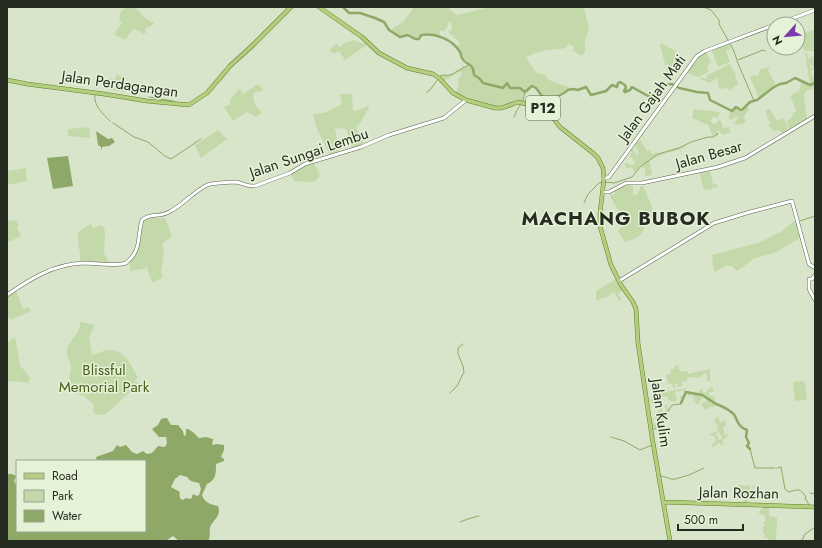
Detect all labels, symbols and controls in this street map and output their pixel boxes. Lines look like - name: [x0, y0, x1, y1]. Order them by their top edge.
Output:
- north arrow: [766, 16, 806, 56]
- text: N: [768, 33, 786, 48]
- street label: Jalan Gajah Mati: [612, 50, 691, 148]
- street label: Jalan Perdagangan: [58, 65, 180, 103]
- road number: P12: [526, 96, 560, 120]
- street label: Jalan Sungai Lembu: [245, 122, 371, 184]
- street label: Jalan Besar: [671, 135, 746, 176]
- district label: MACHANG BUBOK: [521, 205, 711, 232]
- park label: Blissful Memorial Park: [59, 359, 150, 398]
- street label: Jalan Kulim: [645, 375, 677, 449]
- legend: [16, 460, 146, 532]
- text: Road: [52, 467, 78, 485]
- street label: Jalan Rozhan: [697, 481, 779, 505]
- text: Park: [52, 487, 74, 505]
- scale bar: [678, 506, 743, 532]
- text: Water: [52, 507, 83, 525]
- text: 500 m: [684, 511, 718, 529]

